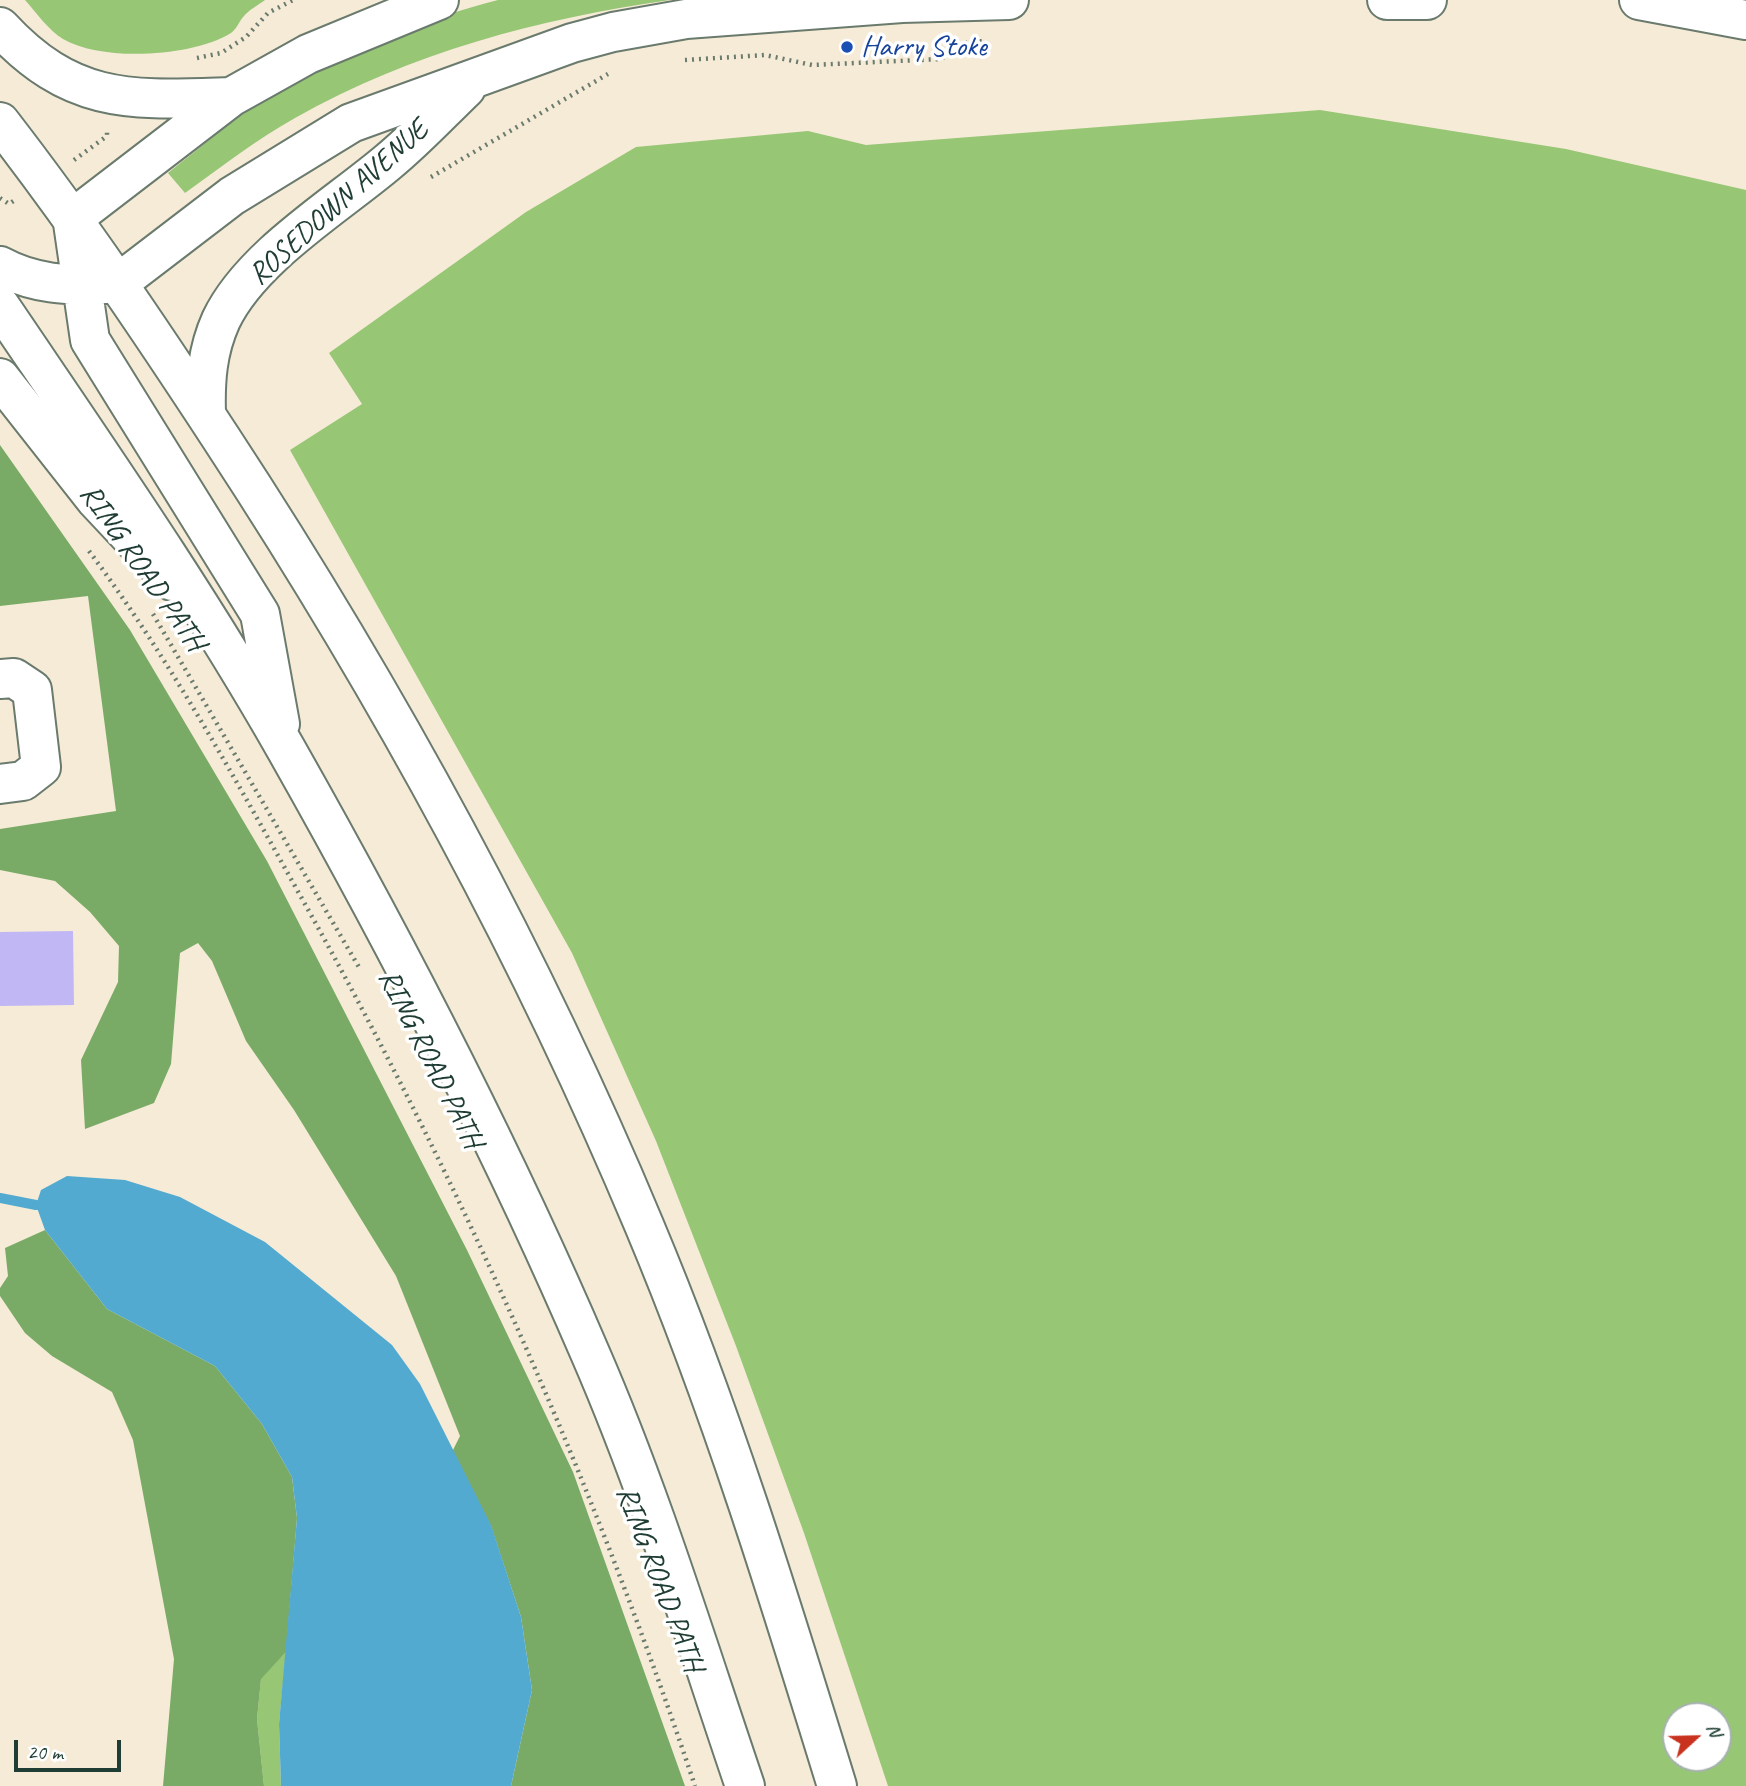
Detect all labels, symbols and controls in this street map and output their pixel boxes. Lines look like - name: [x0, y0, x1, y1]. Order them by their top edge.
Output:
- place label: Harry Stoke: [861, 29, 986, 65]
- marker: Harry Stoke: [839, 39, 855, 55]
- street label: ROSEDOWN AVENUE: [242, 113, 436, 293]
- street label: RING ROAD PATH: [71, 478, 213, 658]
- street label: RING ROAD PATH: [370, 964, 490, 1154]
- street label: RING ROAD PATH: [607, 1481, 711, 1677]
- north arrow: [1662, 1702, 1732, 1772]
- text: N: [1701, 1720, 1728, 1740]
- scale bar: [18, 1726, 124, 1770]
- text: 20 m: [27, 1739, 63, 1765]

